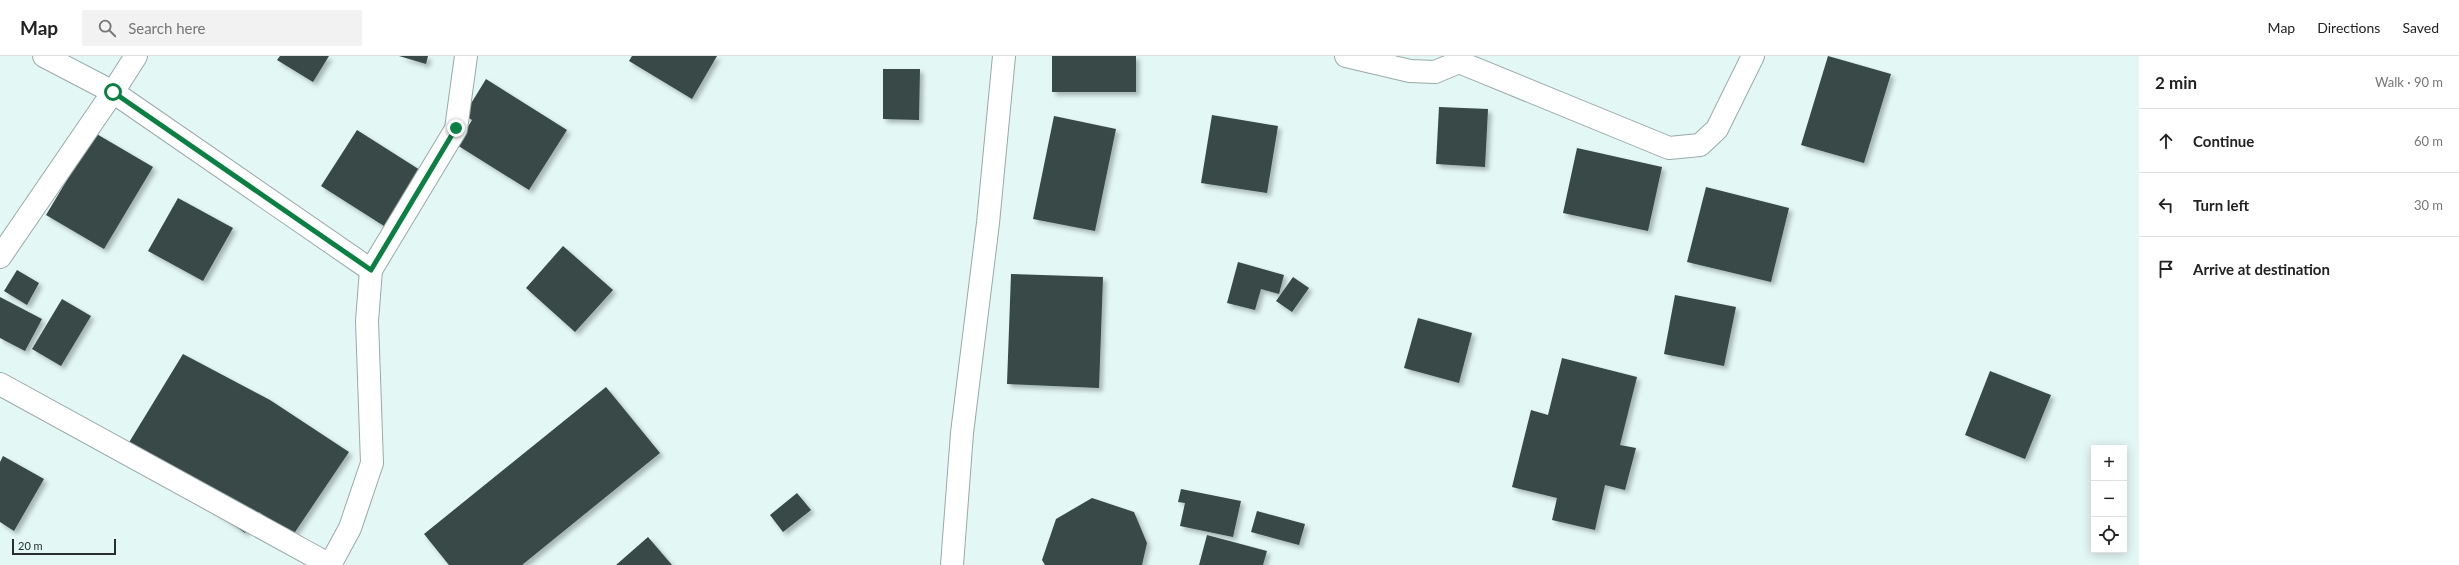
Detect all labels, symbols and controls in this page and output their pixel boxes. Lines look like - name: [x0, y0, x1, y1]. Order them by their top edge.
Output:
- search box: [82, 10, 362, 46]
- text: Map: [20, 16, 58, 39]
- icon: search: [96, 17, 118, 39]
- text: Search here: [128, 19, 206, 37]
- text: Map: [2268, 19, 2295, 36]
- text: Directions: [2317, 19, 2380, 36]
- text: Saved: [2402, 19, 2439, 36]
- text: 2 min: [2155, 72, 2197, 93]
- text: Walk · 90 m: [2375, 74, 2443, 90]
- route start: [104, 83, 122, 101]
- route end: [447, 119, 465, 137]
- icon: ahead: [2155, 130, 2177, 152]
- text: Continue: [2193, 132, 2254, 150]
- text: 60 m: [2414, 133, 2443, 149]
- icon: left: [2155, 194, 2177, 216]
- text: Turn left: [2193, 196, 2249, 214]
- text: 30 m: [2414, 197, 2443, 213]
- icon: arrive: [2155, 258, 2177, 280]
- text: Arrive at destination: [2193, 260, 2330, 278]
- map controls: [2091, 445, 2127, 553]
- button: +: [2091, 445, 2127, 481]
- button: −: [2091, 481, 2127, 517]
- button: locate: [2091, 517, 2127, 553]
- scale bar: [12, 537, 116, 556]
- text: 20 m: [18, 539, 43, 552]

